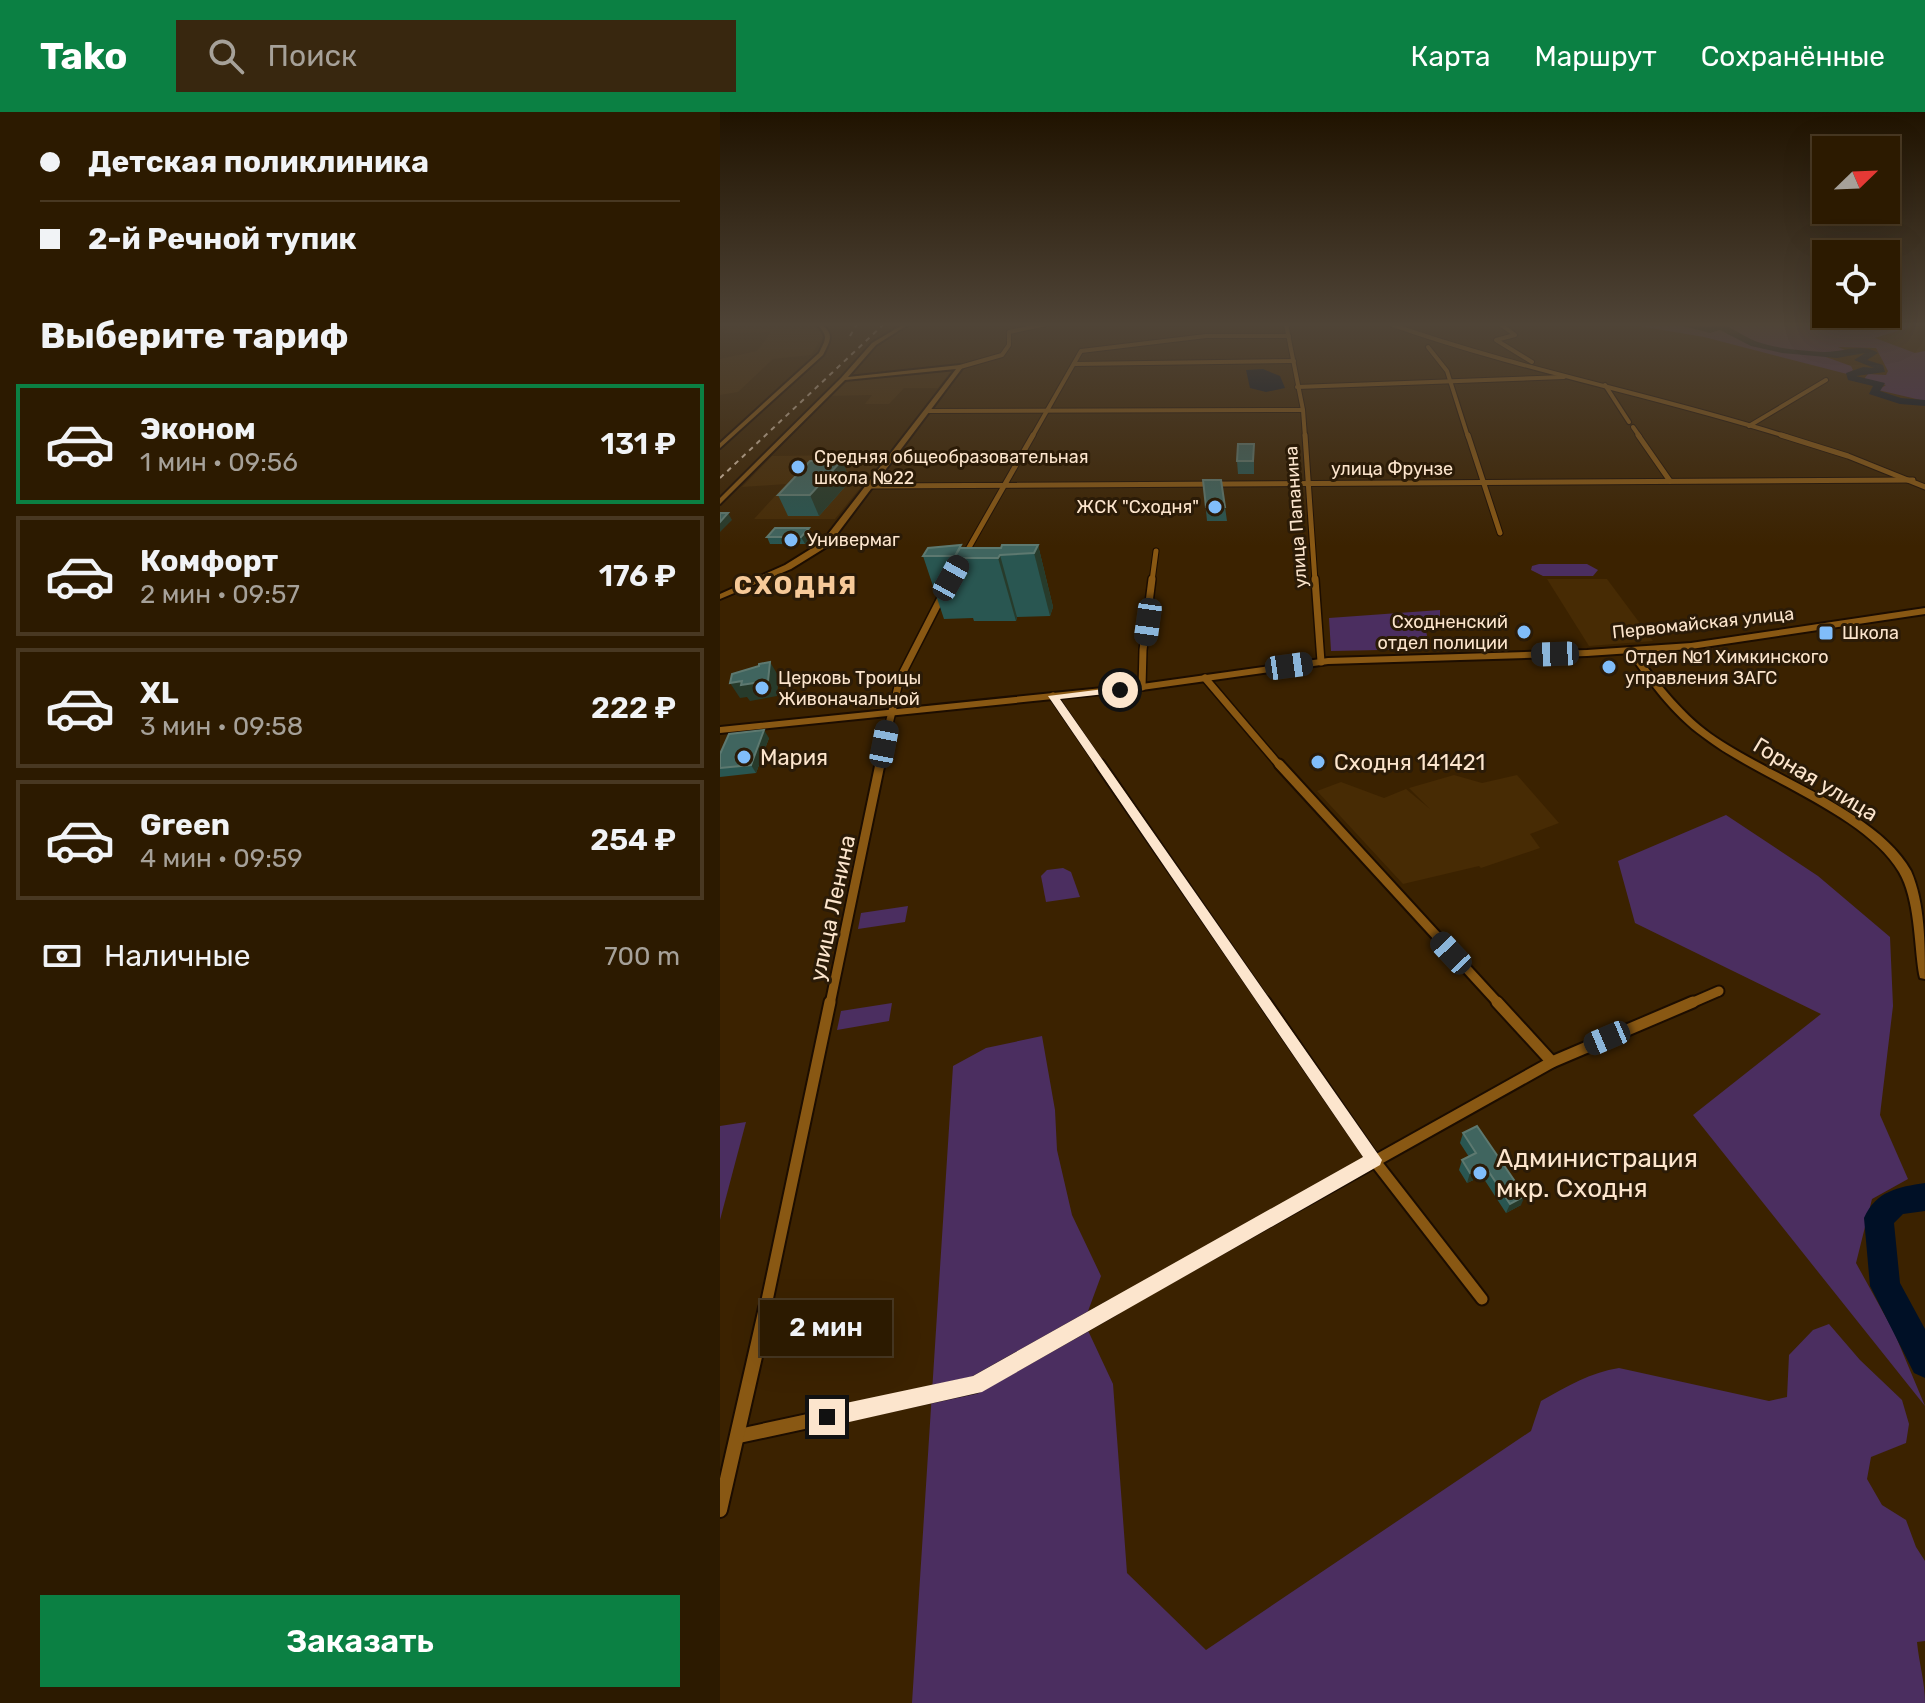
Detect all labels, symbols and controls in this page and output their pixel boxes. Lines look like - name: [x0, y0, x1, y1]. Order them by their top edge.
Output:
- search box: [176, 20, 736, 92]
- text: Tako: [40, 33, 128, 79]
- icon: search: [204, 34, 248, 78]
- text: Поиск: [268, 38, 357, 74]
- text: Карта: [1411, 40, 1490, 73]
- text: Маршрут: [1534, 40, 1657, 73]
- text: Сохранённые: [1701, 40, 1885, 73]
- north arrow: [1812, 136, 1900, 224]
- map controls: [1812, 136, 1900, 328]
- text: Детская поликлиника: [88, 144, 429, 180]
- text: 2-й Речной тупик: [88, 221, 357, 257]
- button: locate: [1812, 240, 1900, 328]
- text: Выберите тариф: [40, 314, 349, 357]
- icon: car: [44, 408, 116, 480]
- text: Эконом: [140, 411, 256, 447]
- text: 131 ₽: [601, 426, 676, 462]
- street label: улица Папанина: [1280, 445, 1312, 589]
- place label: Средняя общеобразовательная школа №22: [814, 446, 1089, 489]
- text: 1 мин · 09:56: [140, 447, 298, 478]
- marker: Средняя общеобразовательная школа №22: [789, 458, 807, 476]
- street label: улица Фрунзе: [1331, 458, 1453, 480]
- place label: ЖСК "Сходня": [1076, 496, 1199, 518]
- marker: ЖСК "Сходня": [1206, 498, 1224, 516]
- place label: Универмаг: [807, 529, 900, 551]
- marker: Универмаг: [782, 531, 800, 549]
- icon: car: [44, 540, 116, 612]
- text: Комфорт: [140, 543, 278, 579]
- car: [929, 551, 973, 605]
- text: 176 ₽: [599, 558, 676, 594]
- district label: СХОДНЯ: [734, 570, 858, 601]
- text: 2 мин · 09:57: [140, 579, 300, 610]
- car: [1133, 597, 1163, 647]
- street label: Первомайская улица: [1611, 603, 1795, 643]
- place label: Сходненский отдел полиции: [1378, 611, 1508, 654]
- place label: Школа: [1842, 622, 1899, 644]
- marker: Сходненский отдел полиции: [1515, 623, 1533, 641]
- marker: Школа: [1817, 624, 1835, 642]
- car: [1531, 641, 1579, 667]
- place label: Отдел №1 Химкинского управления ЗАГС: [1625, 646, 1829, 689]
- car: [1264, 651, 1314, 681]
- marker: Отдел №1 Химкинского управления ЗАГС: [1600, 658, 1618, 676]
- place label: Церковь Троицы Живоначальной: [778, 667, 921, 710]
- icon: car: [44, 672, 116, 744]
- route start: [1102, 672, 1138, 708]
- text: XL: [140, 675, 179, 711]
- marker: Церковь Троицы Живоначальной: [753, 679, 771, 697]
- text: 222 ₽: [591, 690, 676, 726]
- text: 3 мин · 09:58: [140, 711, 303, 742]
- car: [868, 718, 900, 770]
- street label: Горная улица: [1748, 732, 1883, 827]
- place label: Мария: [760, 744, 828, 771]
- marker: Мария: [735, 748, 753, 766]
- place label: Сходня 141421: [1334, 749, 1485, 776]
- marker: Сходня 141421: [1309, 753, 1327, 771]
- icon: car: [44, 804, 116, 876]
- text: Green: [140, 807, 230, 843]
- text: 254 ₽: [590, 822, 676, 858]
- street label: улица Ленина: [804, 833, 861, 984]
- text: 4 мин · 09:59: [140, 843, 303, 874]
- car: [1426, 927, 1476, 979]
- icon: cash: [40, 934, 84, 978]
- text: Наличные: [104, 938, 250, 974]
- text: 700 m: [604, 941, 680, 972]
- car: [1580, 1018, 1634, 1058]
- place label: Администрация мкр. Сходня: [1496, 1143, 1698, 1204]
- marker: Администрация мкр. Сходня: [1471, 1164, 1489, 1182]
- callout: 2 мин: [761, 1301, 893, 1357]
- text: 2 мин: [789, 1312, 863, 1343]
- route end: [809, 1399, 845, 1435]
- button: Заказать: [40, 1595, 680, 1687]

